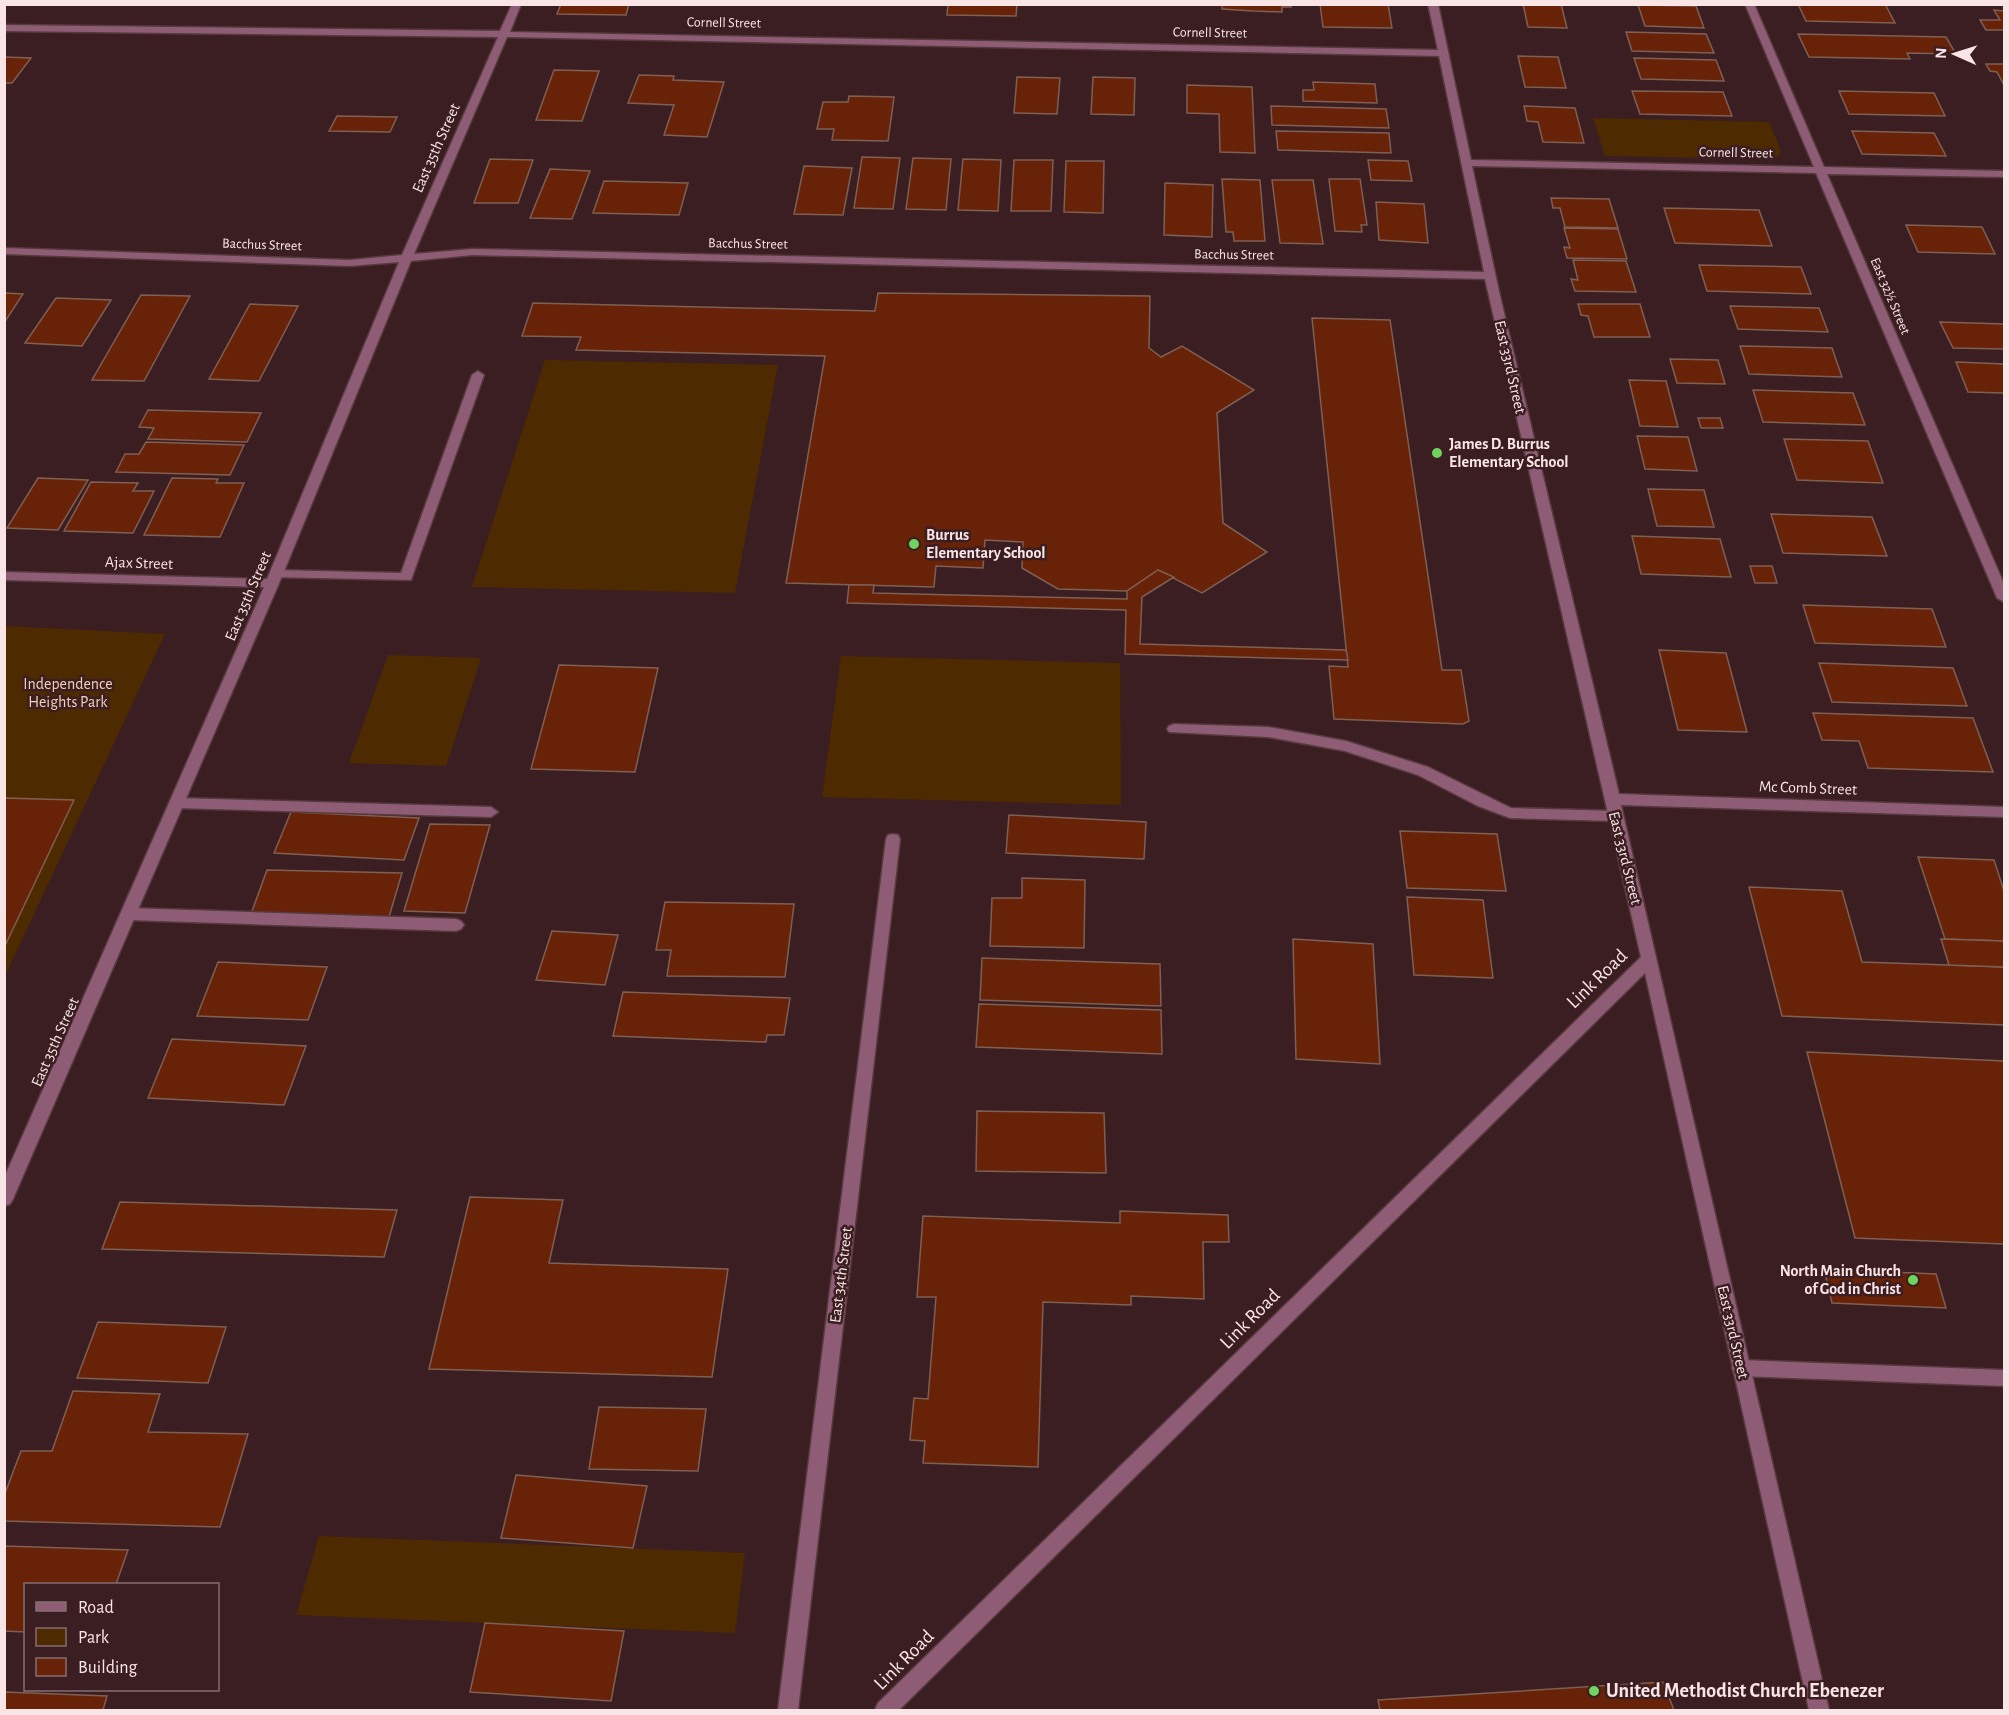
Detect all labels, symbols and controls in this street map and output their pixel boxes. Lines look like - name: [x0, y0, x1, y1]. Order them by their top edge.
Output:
- street label: Cornell Street: [687, 15, 762, 31]
- north arrow: [1925, 24, 1985, 84]
- street label: Cornell Street: [1173, 25, 1248, 41]
- text: N: [1933, 47, 1949, 59]
- street label: East 35th Street: [409, 101, 463, 195]
- street label: Cornell Street: [1699, 145, 1774, 161]
- street label: Bacchus Street: [708, 236, 788, 252]
- street label: Bacchus Street: [222, 237, 303, 253]
- street label: Bacchus Street: [1194, 247, 1274, 263]
- street label: East 32½ Street: [1868, 256, 1913, 337]
- street label: East 33rd Street: [1491, 319, 1529, 415]
- place label: James D. Burrus Elementary School: [1449, 436, 1569, 471]
- marker: James D. Burrus Elementary School: [1430, 446, 1444, 460]
- place label: Burrus Elementary School: [926, 527, 1046, 562]
- marker: Burrus Elementary School: [907, 537, 921, 551]
- street label: East 35th Street: [222, 549, 274, 643]
- street label: Ajax Street: [105, 554, 173, 573]
- park label: Independence Heights Park: [23, 676, 113, 710]
- street label: Mc Comb Street: [1759, 778, 1857, 798]
- street label: East 33rd Street: [1606, 810, 1644, 906]
- street label: Link Road: [1563, 946, 1631, 1012]
- street label: East 35th Street: [28, 995, 82, 1089]
- street label: East 34th Street: [827, 1226, 855, 1324]
- place label: North Main Church of God in Christ: [1780, 1263, 1902, 1297]
- marker: North Main Church of God in Christ: [1906, 1273, 1920, 1287]
- street label: East 33rd Street: [1714, 1284, 1752, 1380]
- street label: Link Road: [1216, 1285, 1284, 1353]
- legend: [24, 1583, 219, 1691]
- text: Road: [78, 1599, 114, 1617]
- street label: Link Road: [870, 1626, 938, 1694]
- text: Park: [78, 1629, 110, 1647]
- text: Building: [78, 1659, 138, 1677]
- place label: United Methodist Church Ebenezer: [1606, 1681, 1884, 1701]
- marker: United Methodist Church Ebenezer: [1587, 1684, 1601, 1698]

